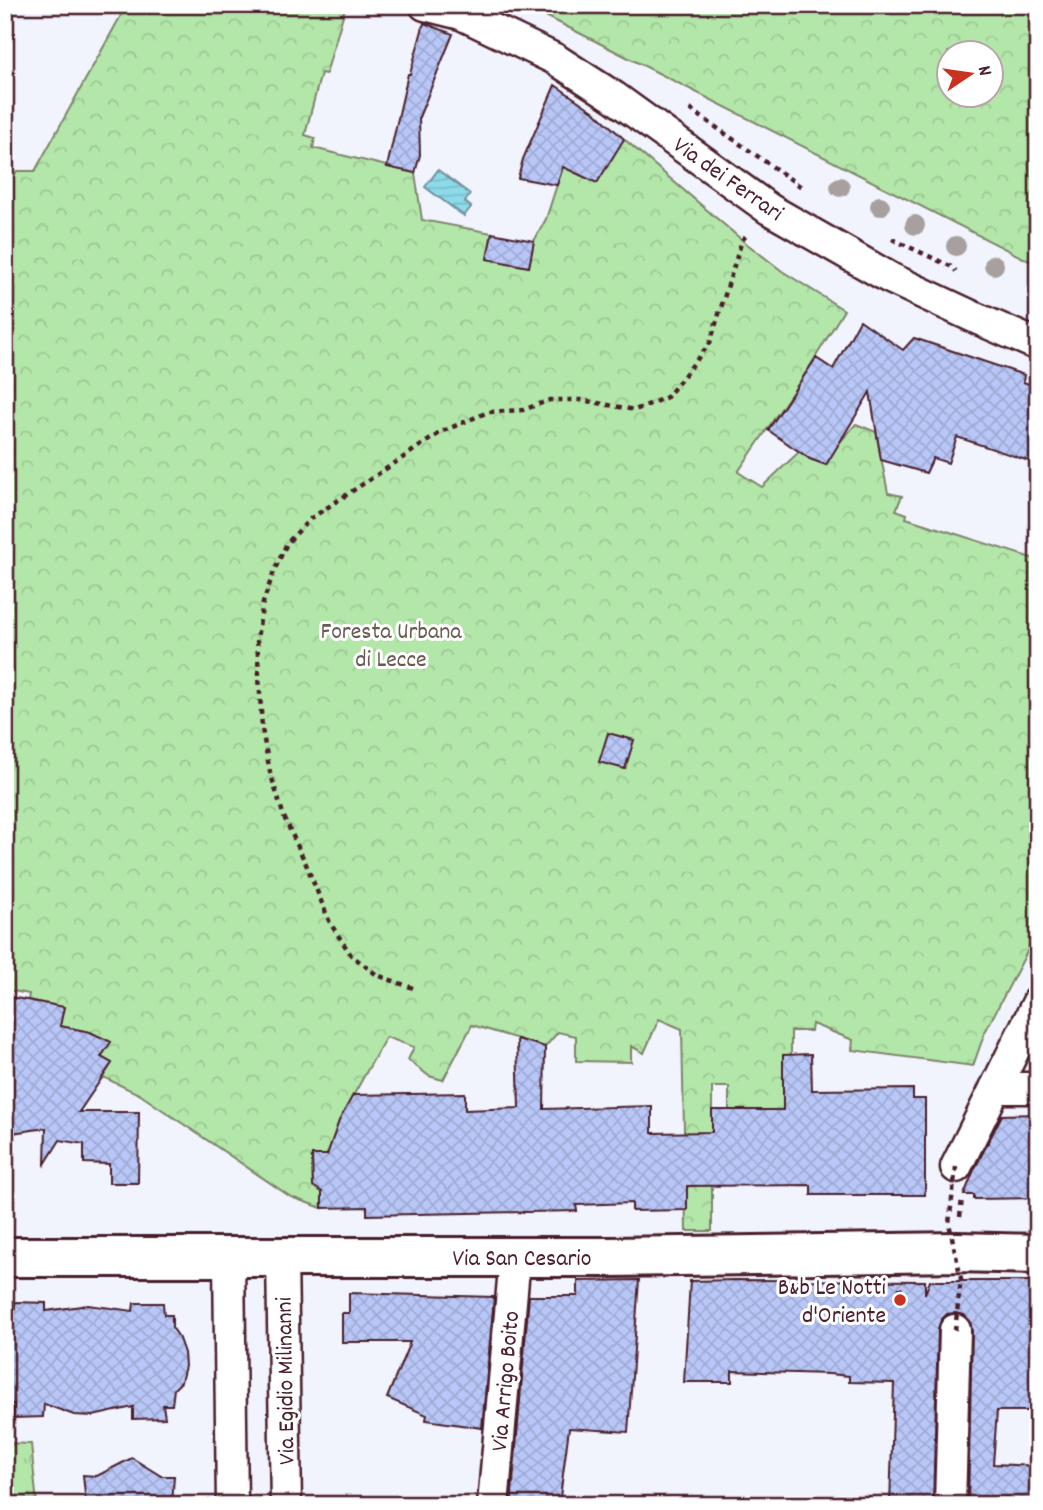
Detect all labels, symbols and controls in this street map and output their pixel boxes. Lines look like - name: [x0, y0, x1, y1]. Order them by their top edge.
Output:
- north arrow: [934, 38, 1004, 108]
- text: N: [969, 63, 997, 79]
- street label: Via dei Ferrari: [665, 130, 789, 231]
- park label: Foresta Urbana di Lecce: [320, 616, 462, 678]
- street label: Via San Cesario: [453, 1243, 591, 1277]
- place label: B&b Le Notti d'Oriente: [778, 1272, 886, 1334]
- marker: B&b Le Notti d'Oriente: [892, 1292, 908, 1308]
- street label: Via Egidio Milinanni: [269, 1297, 305, 1465]
- street label: Via Arrigo Boito: [484, 1310, 530, 1453]

